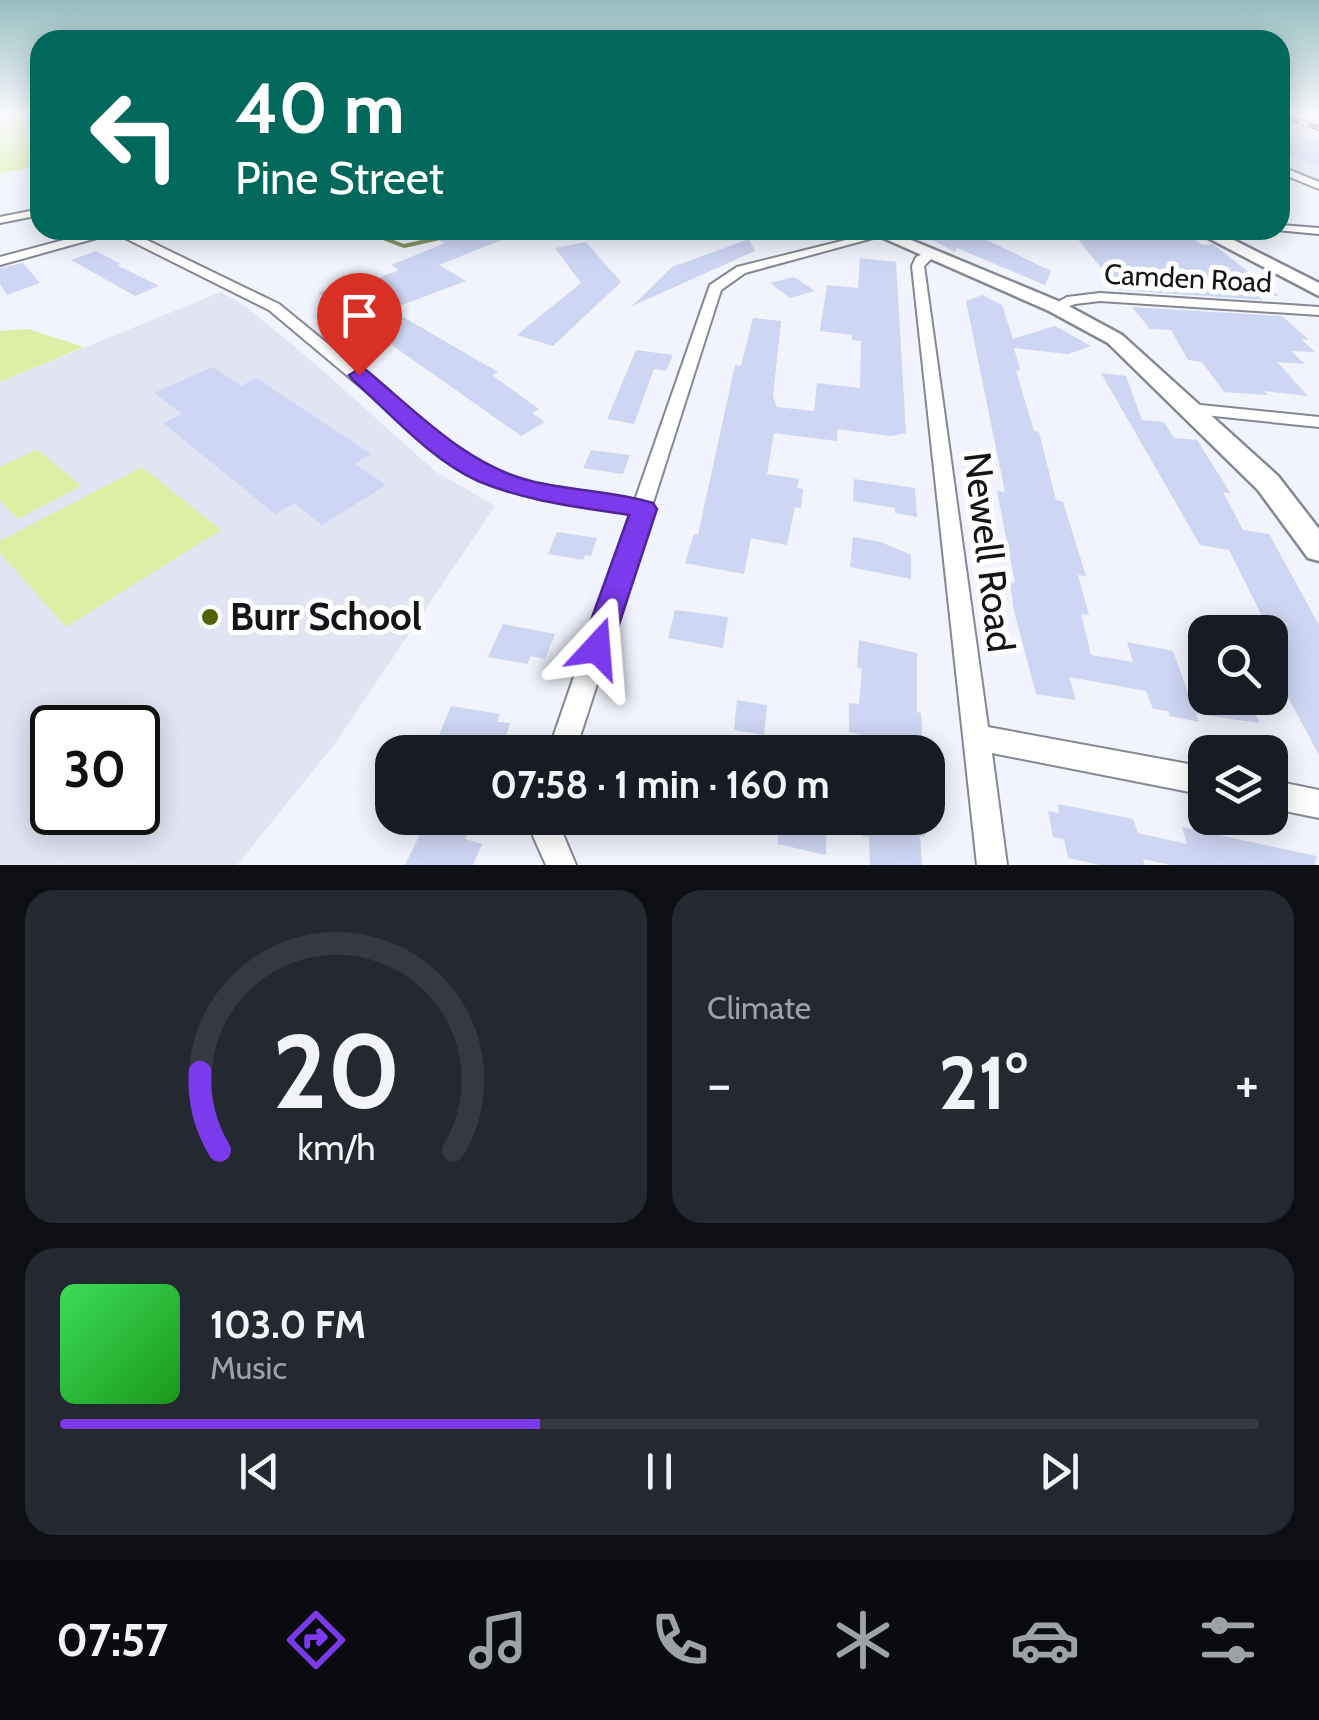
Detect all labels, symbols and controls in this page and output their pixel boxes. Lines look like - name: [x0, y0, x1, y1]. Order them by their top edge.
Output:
- text: 40 m: [235, 65, 404, 151]
- icon: left: [70, 70, 200, 200]
- text: Pine Street: [235, 151, 444, 205]
- street label: Camden Road: [1103, 257, 1273, 299]
- pin: [317, 273, 402, 376]
- icon: arrive: [332, 288, 387, 343]
- street label: Newell Road: [954, 449, 1025, 655]
- place label: Burr School: [230, 593, 422, 640]
- position arrow: [545, 596, 649, 700]
- marker: Burr School: [199, 606, 221, 628]
- map controls: [1188, 615, 1288, 835]
- button: search: [1188, 615, 1288, 715]
- speed limit sign: 30: [30, 705, 160, 835]
- button: layers: [1188, 735, 1288, 835]
- text: 07:58 · 1 min · 160 m: [490, 761, 830, 808]
- text: Climate: [707, 988, 811, 1027]
- text: 20: [272, 1008, 400, 1134]
- text: 21°: [938, 1037, 1028, 1128]
- text: −: [707, 1050, 731, 1117]
- text: +: [1235, 1050, 1259, 1117]
- text: km/h: [297, 1126, 375, 1169]
- text: 103.0 FM: [210, 1301, 366, 1348]
- text: Music: [210, 1348, 287, 1387]
- icon: previous: [232, 1444, 287, 1499]
- icon: pause: [632, 1444, 687, 1499]
- icon: next: [1032, 1444, 1087, 1499]
- icon: directions: [281, 1605, 351, 1675]
- icon: music: [463, 1605, 533, 1675]
- icon: phone: [645, 1605, 715, 1675]
- icon: climate: [828, 1605, 898, 1675]
- icon: car: [1010, 1605, 1080, 1675]
- icon: filters: [1193, 1605, 1263, 1675]
- text: 07:57: [56, 1613, 168, 1667]

